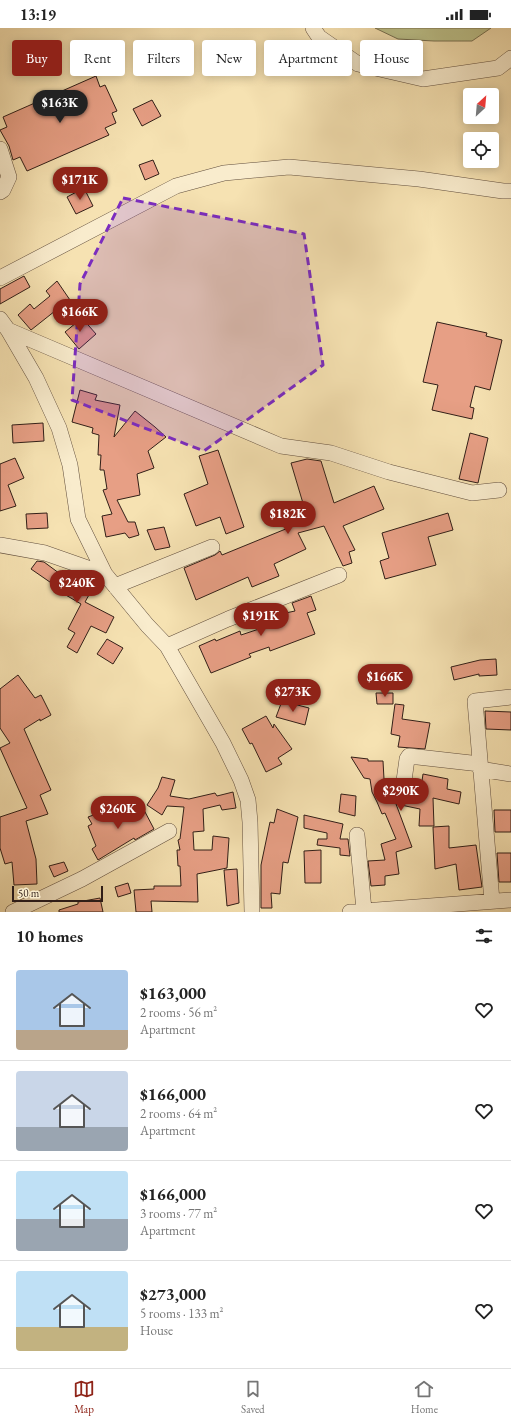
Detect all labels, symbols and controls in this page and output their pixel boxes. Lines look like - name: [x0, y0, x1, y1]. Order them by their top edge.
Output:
- text: 13:19: [20, 5, 56, 24]
- chip: Buy: [12, 40, 62, 76]
- chip: Rent: [70, 40, 125, 76]
- chip: Filters: [133, 40, 194, 76]
- chip: New: [202, 40, 256, 76]
- chip: Apartment: [264, 40, 352, 76]
- chip: House: [360, 40, 423, 76]
- north arrow: [463, 88, 499, 124]
- map controls: [463, 88, 499, 168]
- pin: $163K: [32, 90, 88, 124]
- text: $163K: [42, 94, 78, 111]
- button: locate: [463, 132, 499, 168]
- pin: $171K: [52, 167, 108, 201]
- text: $171K: [62, 171, 98, 188]
- pin: $166K: [52, 299, 108, 333]
- text: $166K: [62, 303, 98, 320]
- pin: $182K: [260, 501, 316, 535]
- text: $182K: [270, 505, 306, 522]
- pin: $240K: [49, 570, 105, 604]
- text: $240K: [59, 574, 95, 591]
- pin: $191K: [233, 603, 289, 637]
- text: $191K: [243, 607, 279, 624]
- pin: $166K: [357, 664, 413, 698]
- text: $166K: [367, 668, 403, 685]
- pin: $273K: [265, 679, 321, 713]
- text: $273K: [275, 683, 311, 700]
- pin: $290K: [373, 778, 429, 812]
- text: $290K: [383, 782, 419, 799]
- pin: $260K: [90, 796, 146, 830]
- text: $260K: [100, 800, 136, 817]
- scale bar: [12, 884, 103, 903]
- text: 50 m: [18, 886, 39, 900]
- text: 10 homes: [16, 925, 83, 947]
- icon: filters: [473, 925, 495, 947]
- text: $163,000: [140, 982, 206, 1004]
- icon: home: [48, 986, 96, 1034]
- icon: heart: [473, 999, 495, 1021]
- text: 2 rooms · 56 m²: [140, 1004, 217, 1021]
- text: Apartment: [140, 1021, 195, 1038]
- text: $166,000: [140, 1083, 206, 1105]
- icon: home: [48, 1087, 96, 1135]
- icon: heart: [473, 1100, 495, 1122]
- text: 2 rooms · 64 m²: [140, 1105, 217, 1122]
- text: Apartment: [140, 1122, 195, 1139]
- text: $166,000: [140, 1183, 206, 1205]
- icon: home: [48, 1187, 96, 1235]
- icon: heart: [473, 1200, 495, 1222]
- text: 3 rooms · 77 m²: [140, 1205, 217, 1222]
- text: Apartment: [140, 1222, 195, 1239]
- text: $273,000: [140, 1283, 206, 1305]
- icon: home: [48, 1287, 96, 1335]
- icon: heart: [473, 1300, 495, 1322]
- text: 5 rooms · 133 m²: [140, 1305, 224, 1322]
- text: House: [140, 1322, 173, 1339]
- tab: Map: [73, 1378, 95, 1416]
- tab: Saved: [241, 1378, 265, 1416]
- tab: Home: [411, 1378, 438, 1416]

